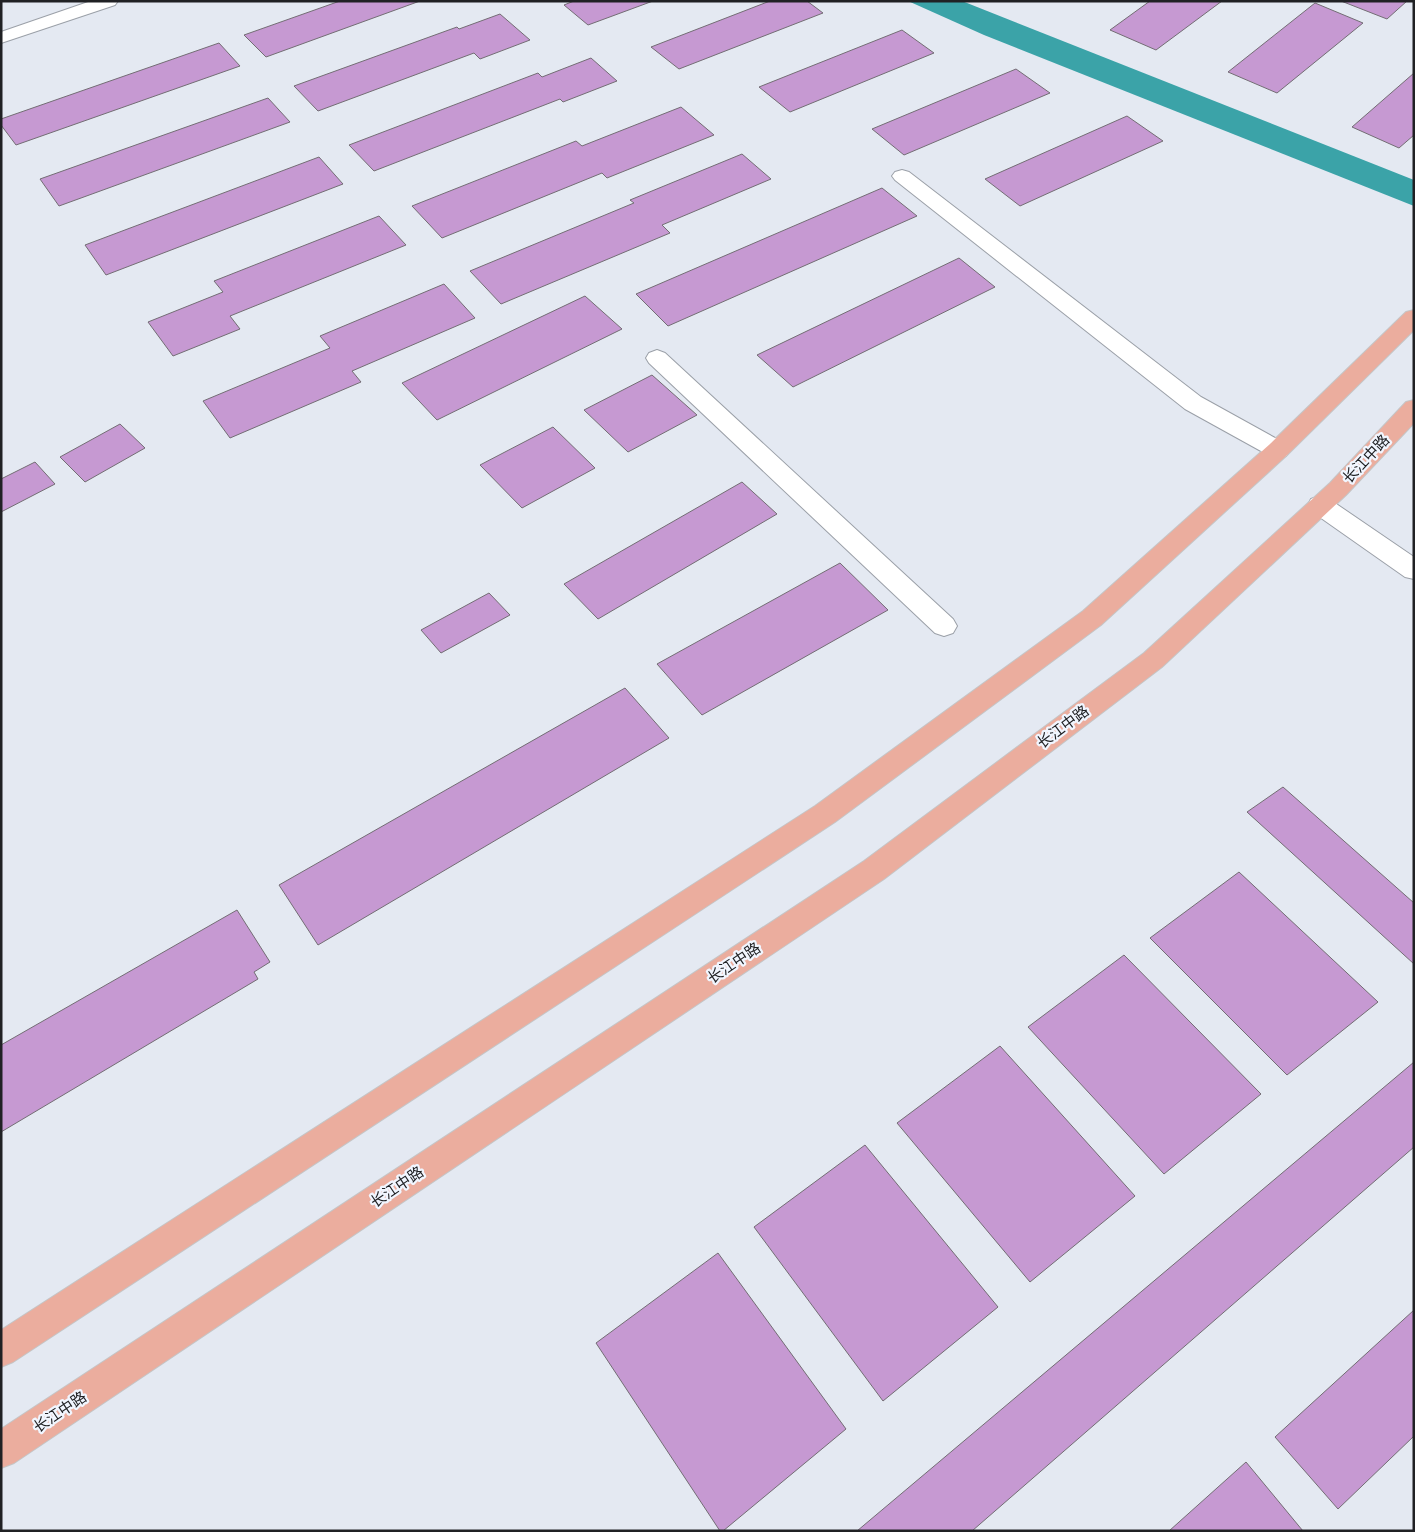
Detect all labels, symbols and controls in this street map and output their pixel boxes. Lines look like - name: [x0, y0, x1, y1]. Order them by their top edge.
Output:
- street label: 长江中路: [1339, 431, 1393, 487]
- street label: 长江中路: [1034, 702, 1092, 752]
- street label: 长江中路: [704, 939, 764, 987]
- street label: 长江中路: [367, 1163, 427, 1211]
- street label: 长江中路: [30, 1388, 90, 1436]

